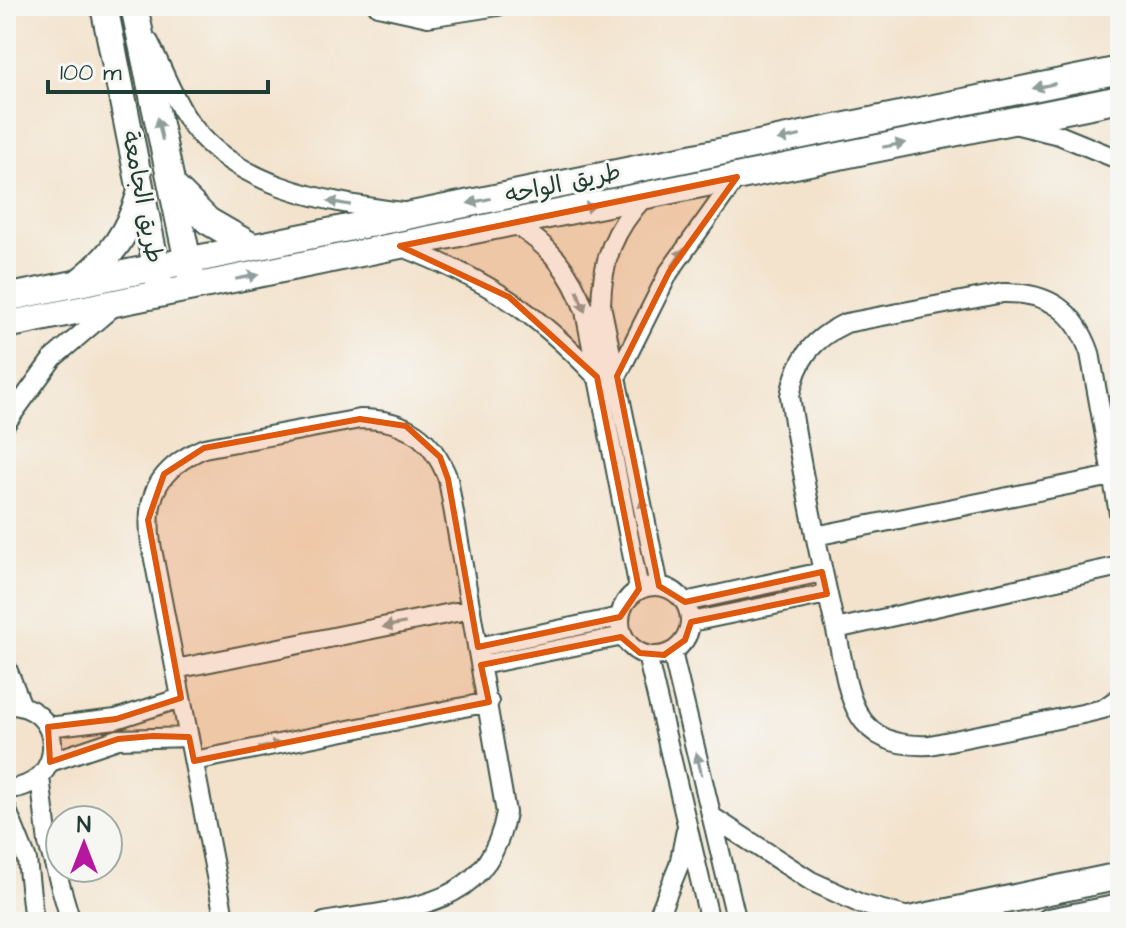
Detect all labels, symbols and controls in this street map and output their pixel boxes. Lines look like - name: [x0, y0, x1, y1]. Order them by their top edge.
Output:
- scale bar: [48, 44, 268, 94]
- text: 100 m: [60, 56, 122, 90]
- one-way arrow: [1031, 80, 1056, 92]
- one-way arrow: [153, 116, 166, 141]
- street label: طريق الجامعة: [112, 128, 172, 266]
- one-way arrow: [776, 132, 801, 144]
- one-way arrow: [882, 138, 907, 151]
- street label: طريق الواحه: [502, 155, 624, 213]
- one-way arrow: [467, 195, 492, 208]
- one-way arrow: [326, 196, 351, 208]
- one-way arrow: [572, 201, 597, 214]
- one-way arrow: [671, 247, 686, 268]
- one-way arrow: [235, 270, 260, 282]
- one-way arrow: [575, 289, 588, 313]
- one-way arrow: [637, 497, 650, 522]
- one-way arrow: [382, 619, 407, 631]
- one-way arrow: [258, 739, 283, 752]
- one-way arrow: [692, 752, 705, 777]
- north arrow: [44, 804, 124, 884]
- text: N: [77, 810, 91, 841]

